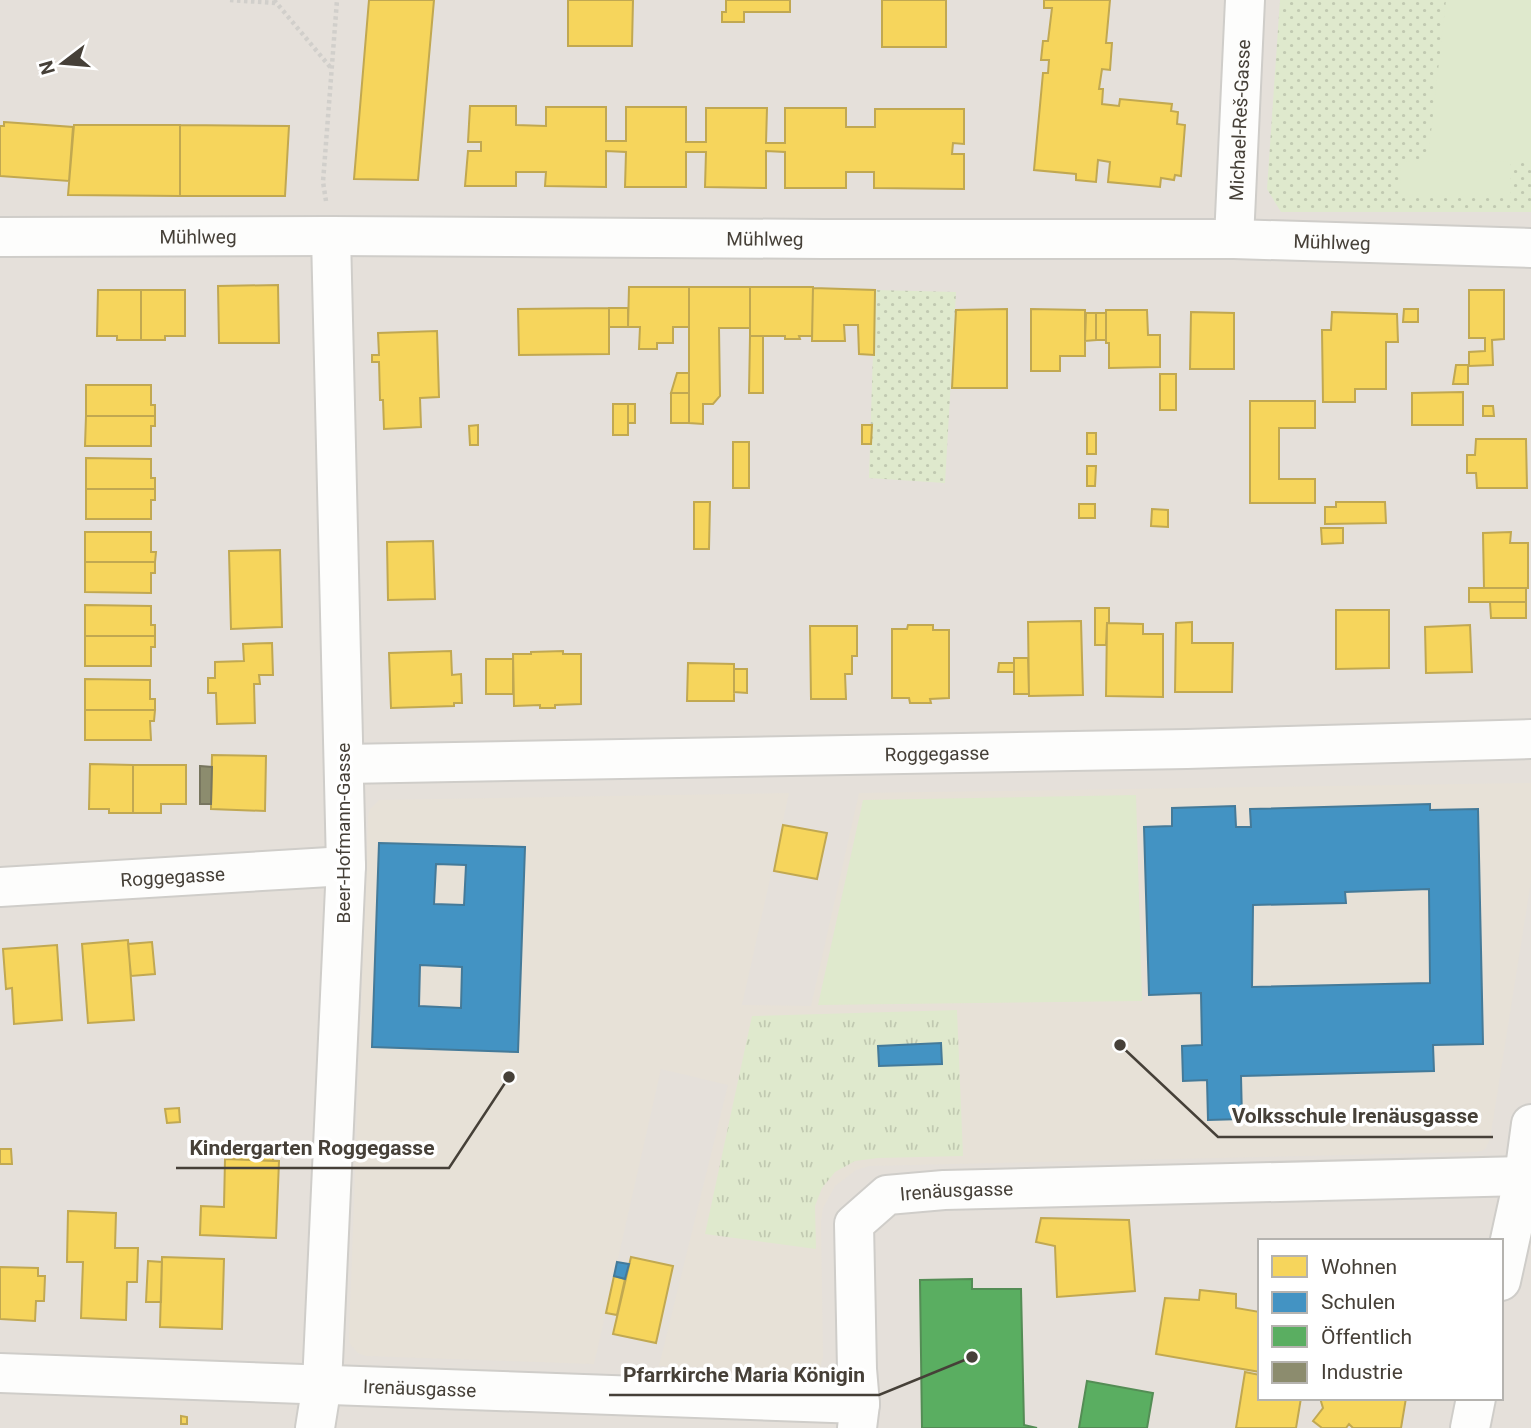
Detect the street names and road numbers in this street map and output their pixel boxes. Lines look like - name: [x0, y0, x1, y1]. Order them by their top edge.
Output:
- street label: Michael-Reš-Gasse: [1225, 39, 1255, 202]
- street label: Mühlweg: [159, 225, 237, 249]
- street label: Mühlweg: [726, 227, 804, 251]
- street label: Mühlweg: [1293, 230, 1371, 255]
- street label: Roggegasse: [884, 742, 989, 766]
- street label: Beer-Hofmann-Gasse: [332, 743, 355, 923]
- street label: Roggegasse: [120, 862, 226, 892]
- street label: Irenäusgasse: [899, 1177, 1013, 1206]
- street label: Irenäusgasse: [363, 1375, 477, 1402]

